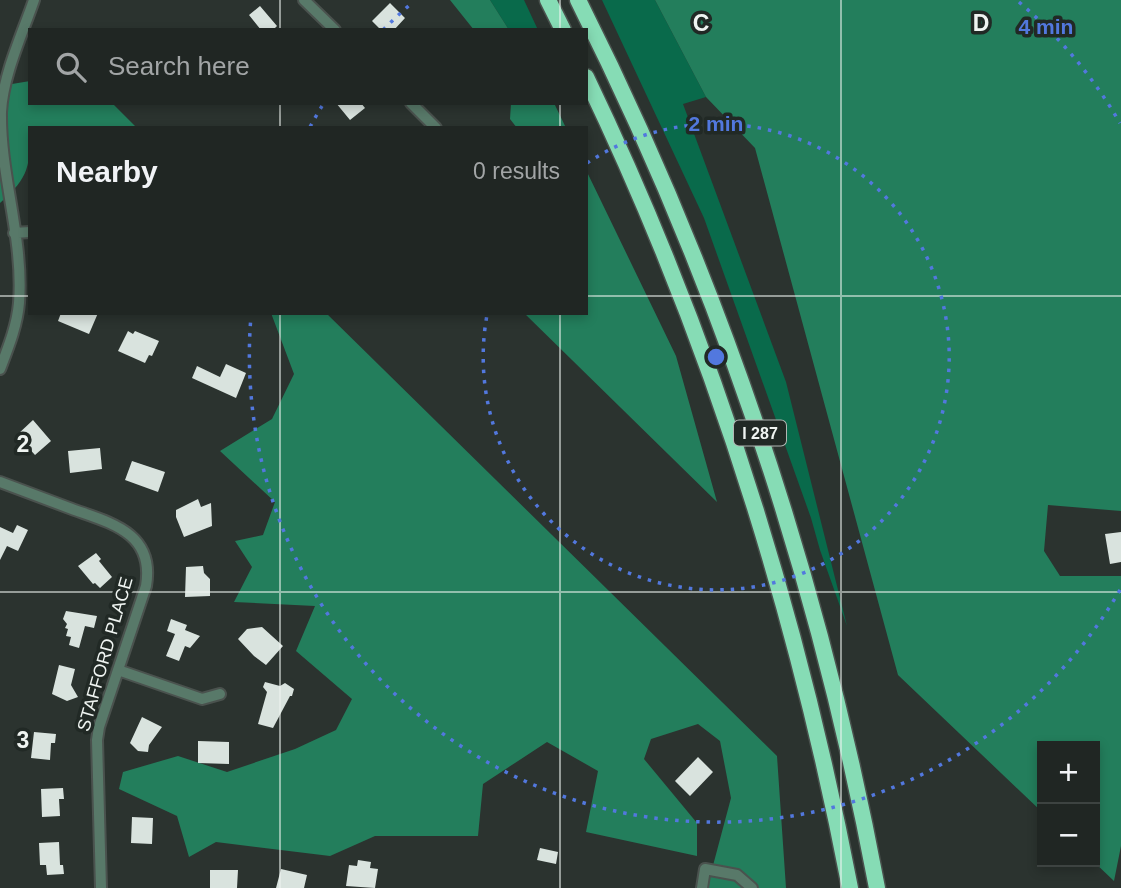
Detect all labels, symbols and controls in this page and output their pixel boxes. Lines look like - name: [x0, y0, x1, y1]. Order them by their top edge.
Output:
- text: C: [693, 10, 709, 36]
- text: D: [973, 10, 989, 36]
- text: 4 min: [1019, 15, 1073, 38]
- search box: [28, 28, 588, 105]
- icon: search: [52, 48, 90, 86]
- text: Search here: [108, 51, 250, 81]
- text: 2 min: [689, 112, 743, 135]
- text: Nearby: [56, 155, 158, 188]
- text: 0 results: [473, 158, 560, 184]
- centre of rings: [704, 345, 728, 369]
- road number: I 287: [734, 420, 786, 446]
- text: 2: [17, 431, 29, 457]
- street label: STAFFORD PLACE: [73, 574, 137, 734]
- text: 3: [17, 727, 29, 753]
- map controls: [1037, 741, 1100, 867]
- button: +: [1037, 741, 1100, 804]
- button: −: [1037, 804, 1100, 867]

